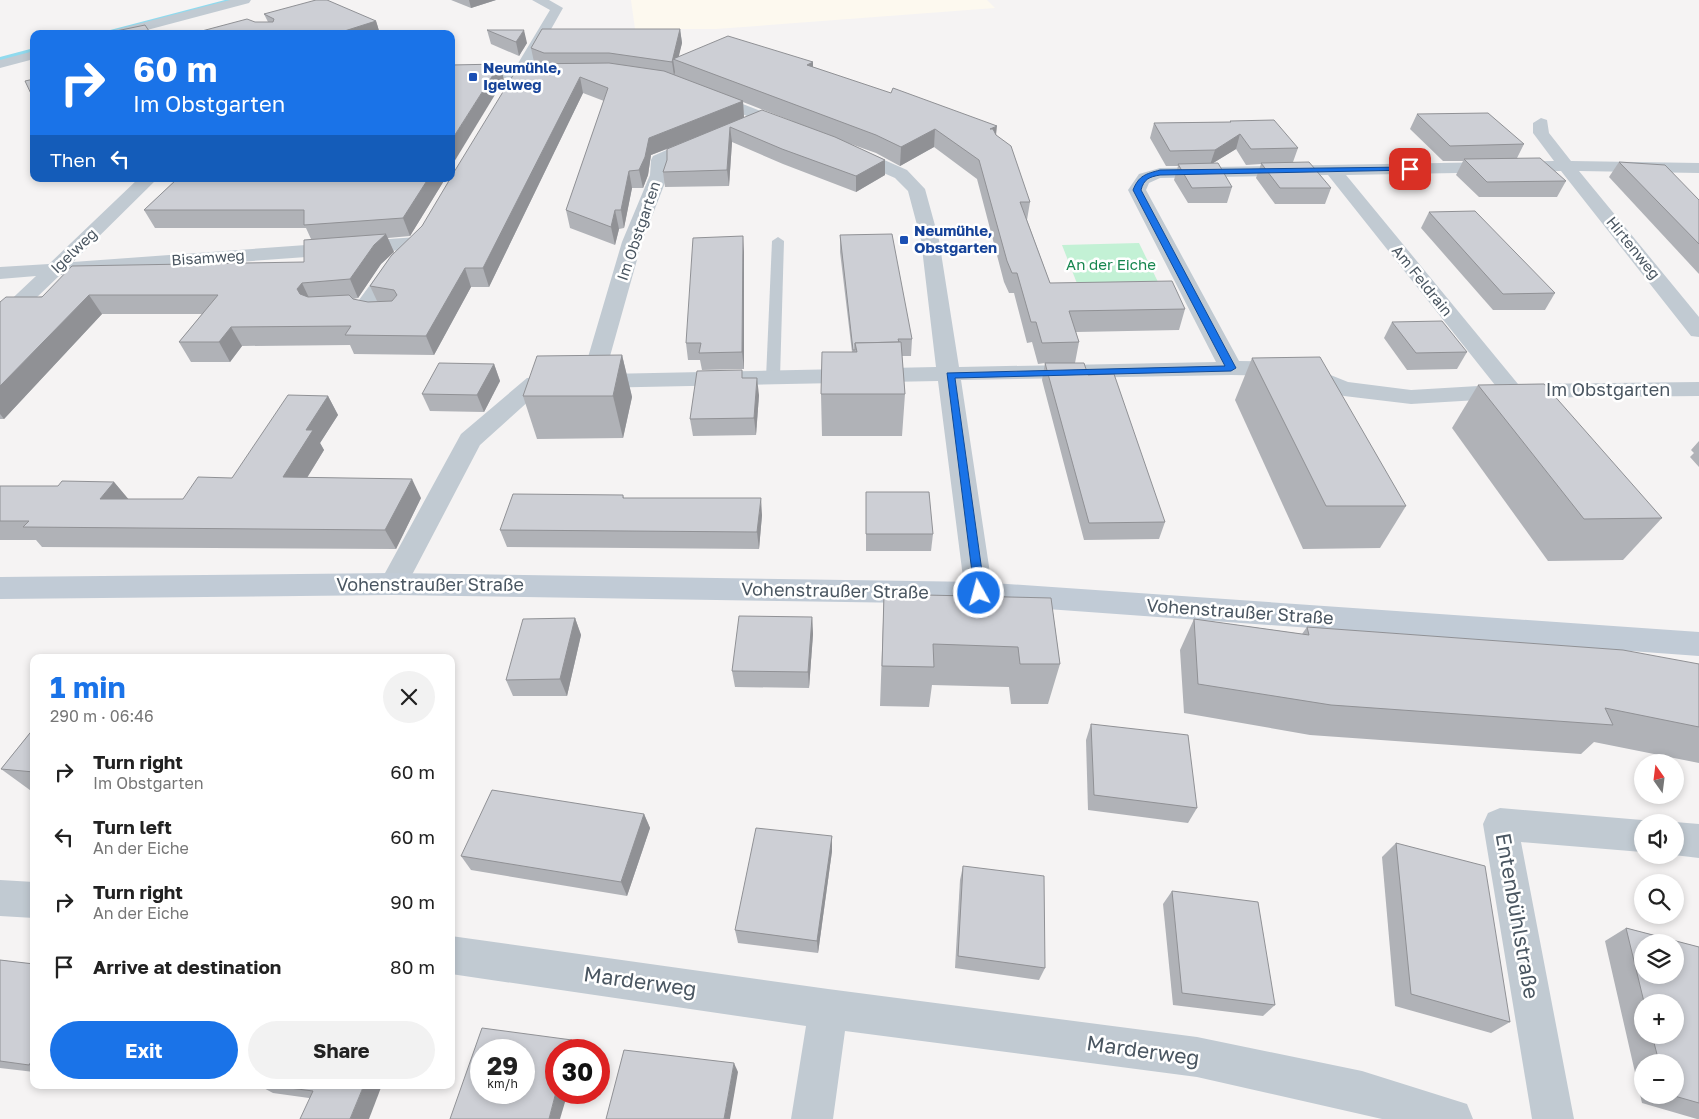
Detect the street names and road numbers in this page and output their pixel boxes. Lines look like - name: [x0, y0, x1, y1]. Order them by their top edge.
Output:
- street label: Im Obstgarten: [613, 179, 663, 283]
- street label: Hirtenweg: [1603, 212, 1664, 282]
- street label: Igelweg: [46, 224, 100, 277]
- street label: Am Feldrain: [1389, 241, 1457, 319]
- street label: Bisamweg: [171, 245, 245, 269]
- street label: Im Obstgarten: [1546, 378, 1670, 400]
- street label: Vohenstraußer Straße: [336, 573, 524, 595]
- street label: Vohenstraußer Straße: [741, 577, 929, 603]
- street label: Vohenstraußer Straße: [1146, 593, 1334, 629]
- street label: Entenbühlstraße: [1491, 831, 1545, 1001]
- street label: Marderweg: [582, 960, 698, 1002]
- street label: Marderweg: [1085, 1029, 1201, 1071]

